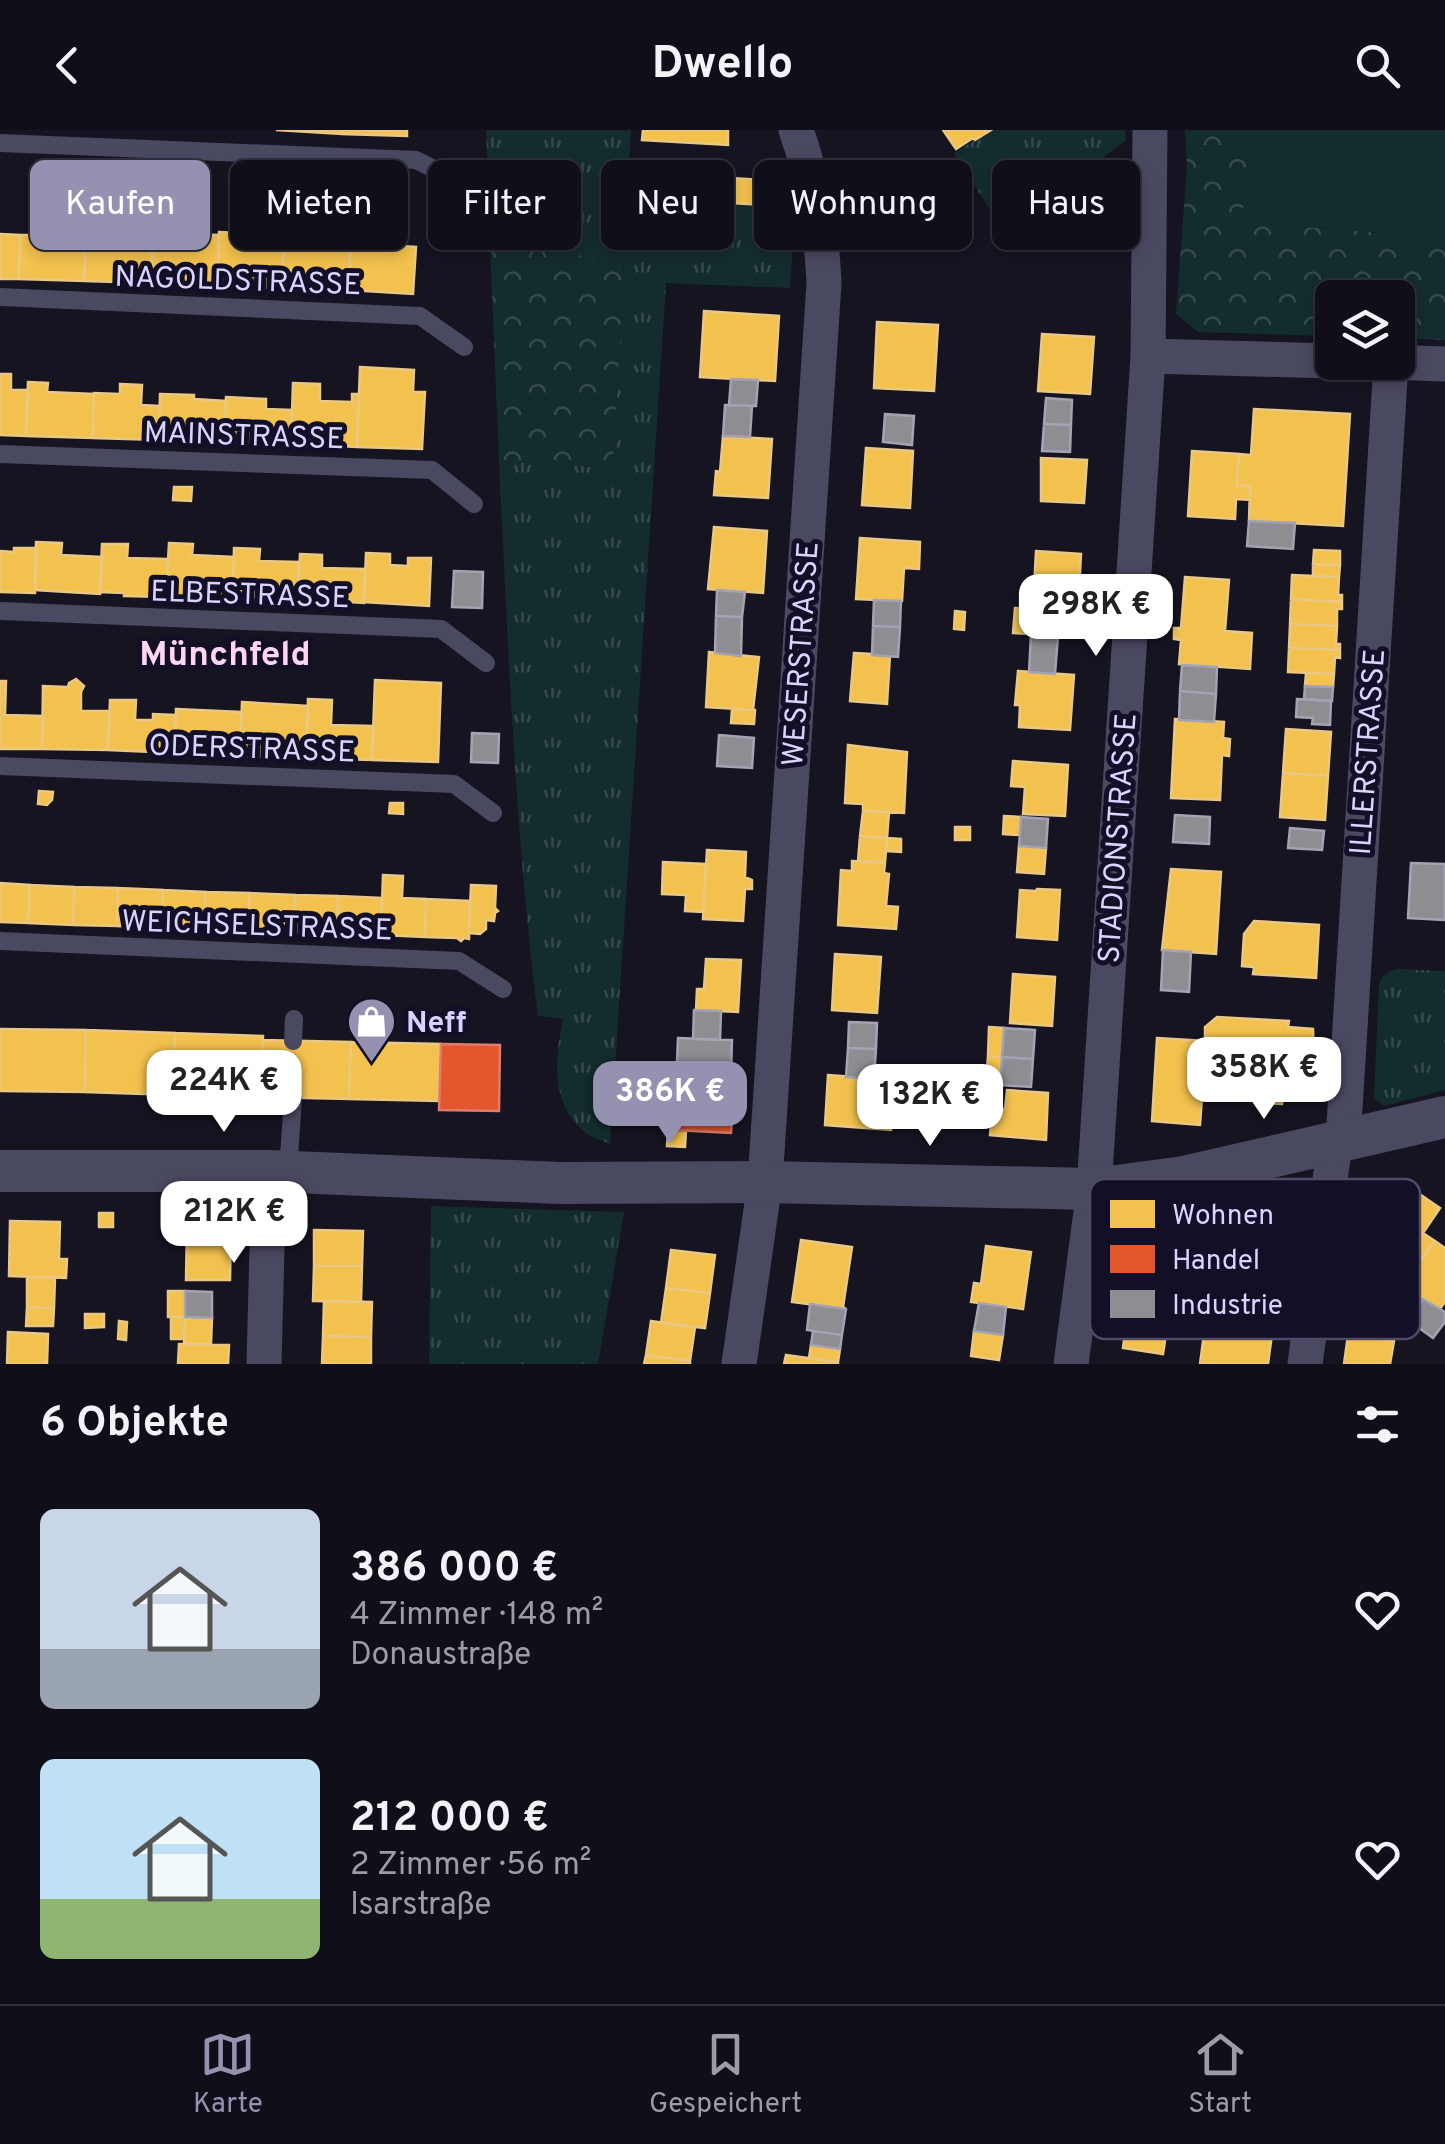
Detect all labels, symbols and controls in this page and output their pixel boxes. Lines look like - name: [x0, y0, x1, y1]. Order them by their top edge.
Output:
- text: Dwello: [652, 37, 793, 94]
- icon: back: [40, 38, 95, 93]
- icon: search: [1350, 38, 1405, 93]
- chip: Kaufen: [30, 160, 210, 250]
- chip: Mieten: [230, 160, 408, 250]
- chip: Filter: [428, 160, 581, 250]
- chip: Neu: [601, 160, 734, 250]
- chip: Wohnung: [754, 160, 972, 250]
- chip: Haus: [992, 160, 1140, 250]
- street label: NAGOLDSTRASSE: [114, 260, 362, 305]
- map controls: [1315, 280, 1415, 380]
- button: layers: [1315, 280, 1415, 380]
- street label: MAINSTRASSE: [143, 416, 345, 459]
- street label: WESERSTRASSE: [776, 540, 829, 768]
- pin: 298K €: [1015, 574, 1177, 659]
- street label: ELBESTRASSE: [150, 575, 350, 618]
- text: 298K €: [1041, 586, 1151, 626]
- district label: Münchfeld: [139, 634, 311, 678]
- street label: ILLERSTRASSE: [1344, 648, 1395, 857]
- street label: STADIONSTRASSE: [1092, 712, 1147, 964]
- street label: ODERSTRASSE: [148, 728, 356, 773]
- street label: WEICHSELSTRASSE: [121, 904, 393, 951]
- shop icon: Neff: [345, 996, 397, 1064]
- place label: Neff: [406, 1006, 466, 1043]
- pin: 358K €: [1183, 1037, 1345, 1122]
- text: 358K €: [1209, 1049, 1319, 1089]
- pin: 224K €: [143, 1050, 305, 1135]
- pin: 386K €: [589, 1061, 751, 1146]
- text: 224K €: [169, 1062, 279, 1102]
- pin: 132K €: [849, 1064, 1011, 1149]
- text: 386K €: [615, 1073, 725, 1113]
- text: 132K €: [879, 1076, 981, 1116]
- legend: [1090, 1179, 1420, 1339]
- pin: 212K €: [153, 1181, 315, 1266]
- text: 212K €: [183, 1193, 285, 1233]
- text: Wohnen: [1172, 1199, 1274, 1235]
- text: Handel: [1172, 1244, 1260, 1280]
- text: Industrie: [1172, 1289, 1283, 1325]
- icon: filters: [1350, 1397, 1405, 1452]
- text: 6 Objekte: [40, 1398, 229, 1451]
- text: 386 000 €: [350, 1543, 558, 1596]
- icon: home: [120, 1549, 240, 1669]
- icon: heart: [1350, 1582, 1405, 1637]
- text: 4 Zimmer · 148 m²: [350, 1596, 603, 1636]
- text: Donaustraße: [350, 1636, 531, 1676]
- text: 212 000 €: [350, 1793, 549, 1846]
- icon: home: [120, 1799, 240, 1919]
- icon: heart: [1350, 1832, 1405, 1887]
- text: 2 Zimmer · 56 m²: [350, 1846, 591, 1886]
- text: Isarstraße: [350, 1886, 492, 1926]
- tab: Karte: [193, 2027, 263, 2123]
- tab: Gespeichert: [649, 2027, 802, 2123]
- tab: Start: [1188, 2027, 1252, 2123]

